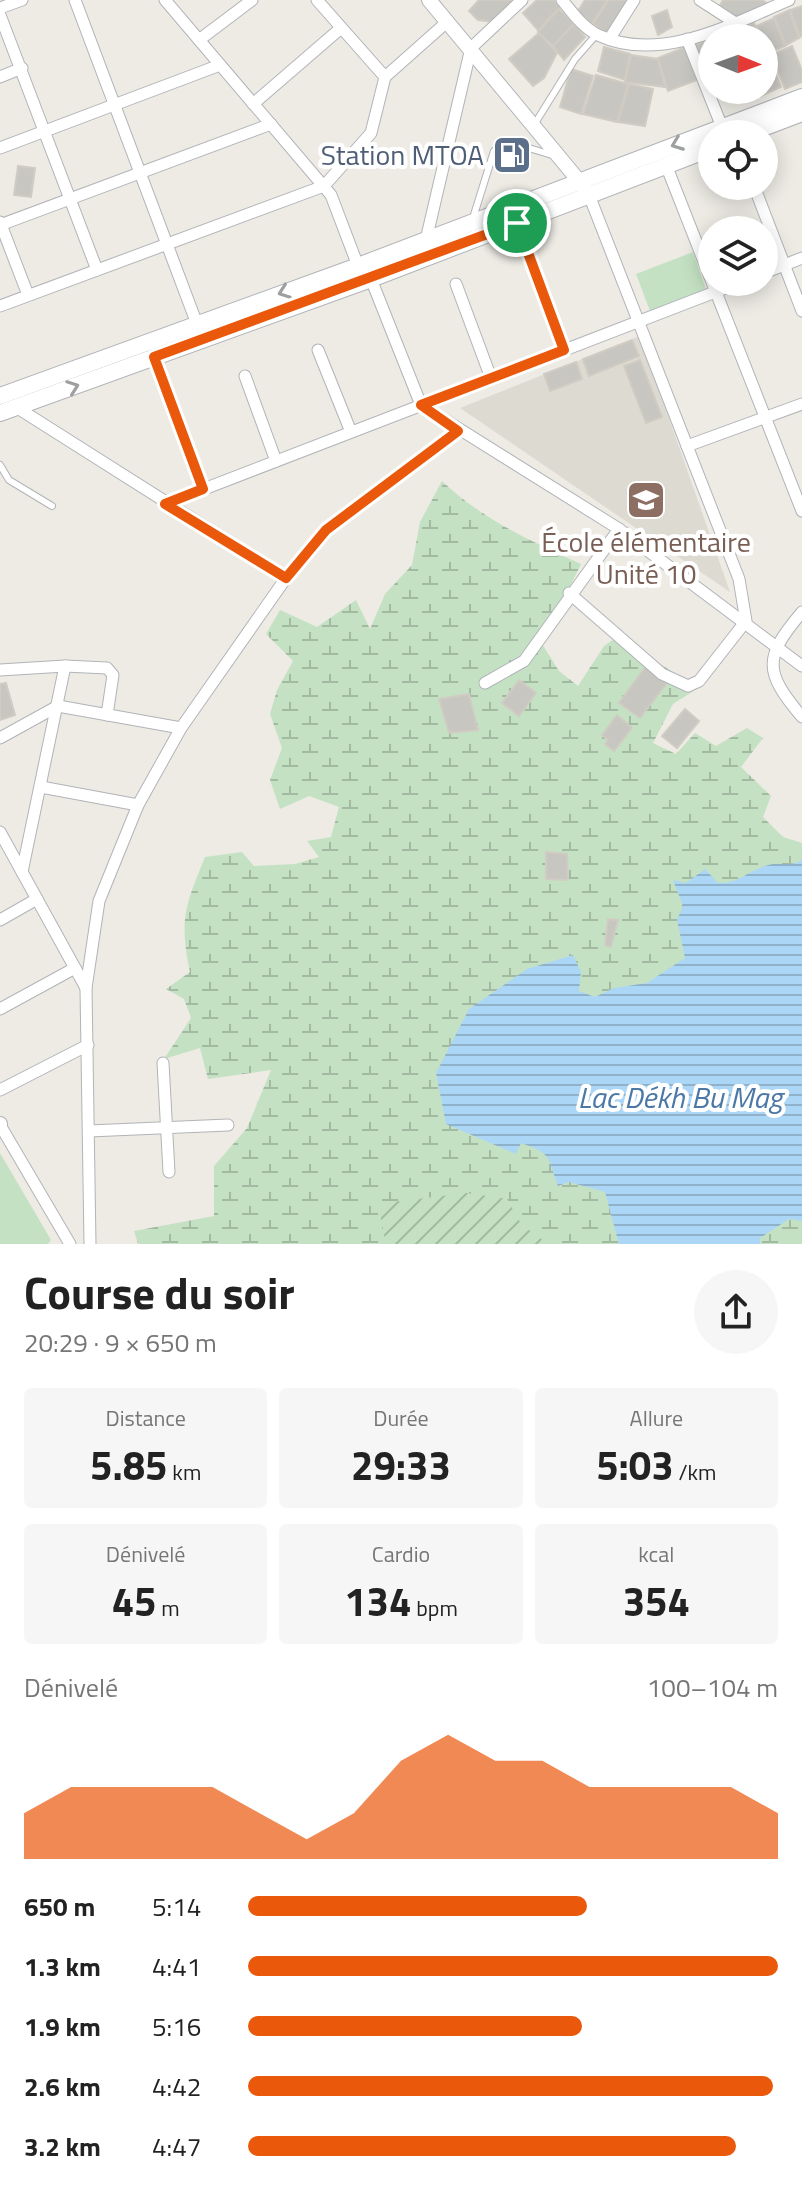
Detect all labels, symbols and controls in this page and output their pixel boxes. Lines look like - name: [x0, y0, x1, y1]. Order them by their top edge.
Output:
- north arrow: [698, 24, 778, 104]
- map controls: [698, 24, 778, 296]
- button: locate: [698, 120, 778, 200]
- place label: Station MTOA: [321, 133, 484, 176]
- fuel station icon: Station MTOA: [491, 134, 533, 176]
- one-way arrow: [671, 134, 685, 151]
- pin: [483, 189, 551, 257]
- icon: arrive: [495, 201, 539, 245]
- button: layers: [698, 216, 778, 296]
- one-way arrow: [278, 283, 292, 299]
- one-way arrow: [65, 380, 79, 396]
- school or university icon: École élémentaire Unité 10: [625, 479, 667, 521]
- place label: École élémentaire Unité 10: [541, 520, 751, 595]
- water label: Lac Dékh Bu Mag: [578, 1074, 785, 1120]
- text: Course du soir: [24, 1259, 295, 1326]
- button: share: [694, 1270, 778, 1354]
- text: 20:29 · 9 × 650 m: [24, 1323, 217, 1362]
- text: Distance: [105, 1401, 186, 1435]
- text: Durée: [373, 1401, 429, 1435]
- text: Allure: [630, 1401, 683, 1435]
- text: 5.85: [90, 1435, 168, 1496]
- text: 29:33: [351, 1435, 451, 1496]
- text: 5:03: [596, 1435, 674, 1496]
- text: km: [168, 1455, 201, 1489]
- text: /km: [674, 1455, 716, 1489]
- text: Dénivelé: [106, 1537, 185, 1571]
- text: Cardio: [372, 1537, 430, 1571]
- text: kcal: [638, 1537, 674, 1571]
- text: 45: [112, 1571, 156, 1632]
- text: 134: [344, 1571, 411, 1632]
- text: 354: [623, 1571, 690, 1632]
- text: m: [156, 1591, 180, 1625]
- text: bpm: [411, 1591, 458, 1625]
- text: Dénivelé: [24, 1668, 118, 1707]
- text: 100–104 m: [647, 1668, 778, 1707]
- text: 650 m: [24, 1887, 95, 1926]
- text: 5:14: [152, 1887, 201, 1926]
- text: 1.3 km: [24, 1947, 101, 1986]
- text: 4:41: [152, 1947, 201, 1986]
- text: 1.9 km: [24, 2007, 101, 2046]
- text: 5:16: [152, 2007, 201, 2046]
- text: 2.6 km: [24, 2067, 101, 2106]
- text: 4:42: [152, 2067, 201, 2106]
- text: 3.2 km: [24, 2127, 101, 2166]
- text: 4:47: [152, 2127, 201, 2166]

